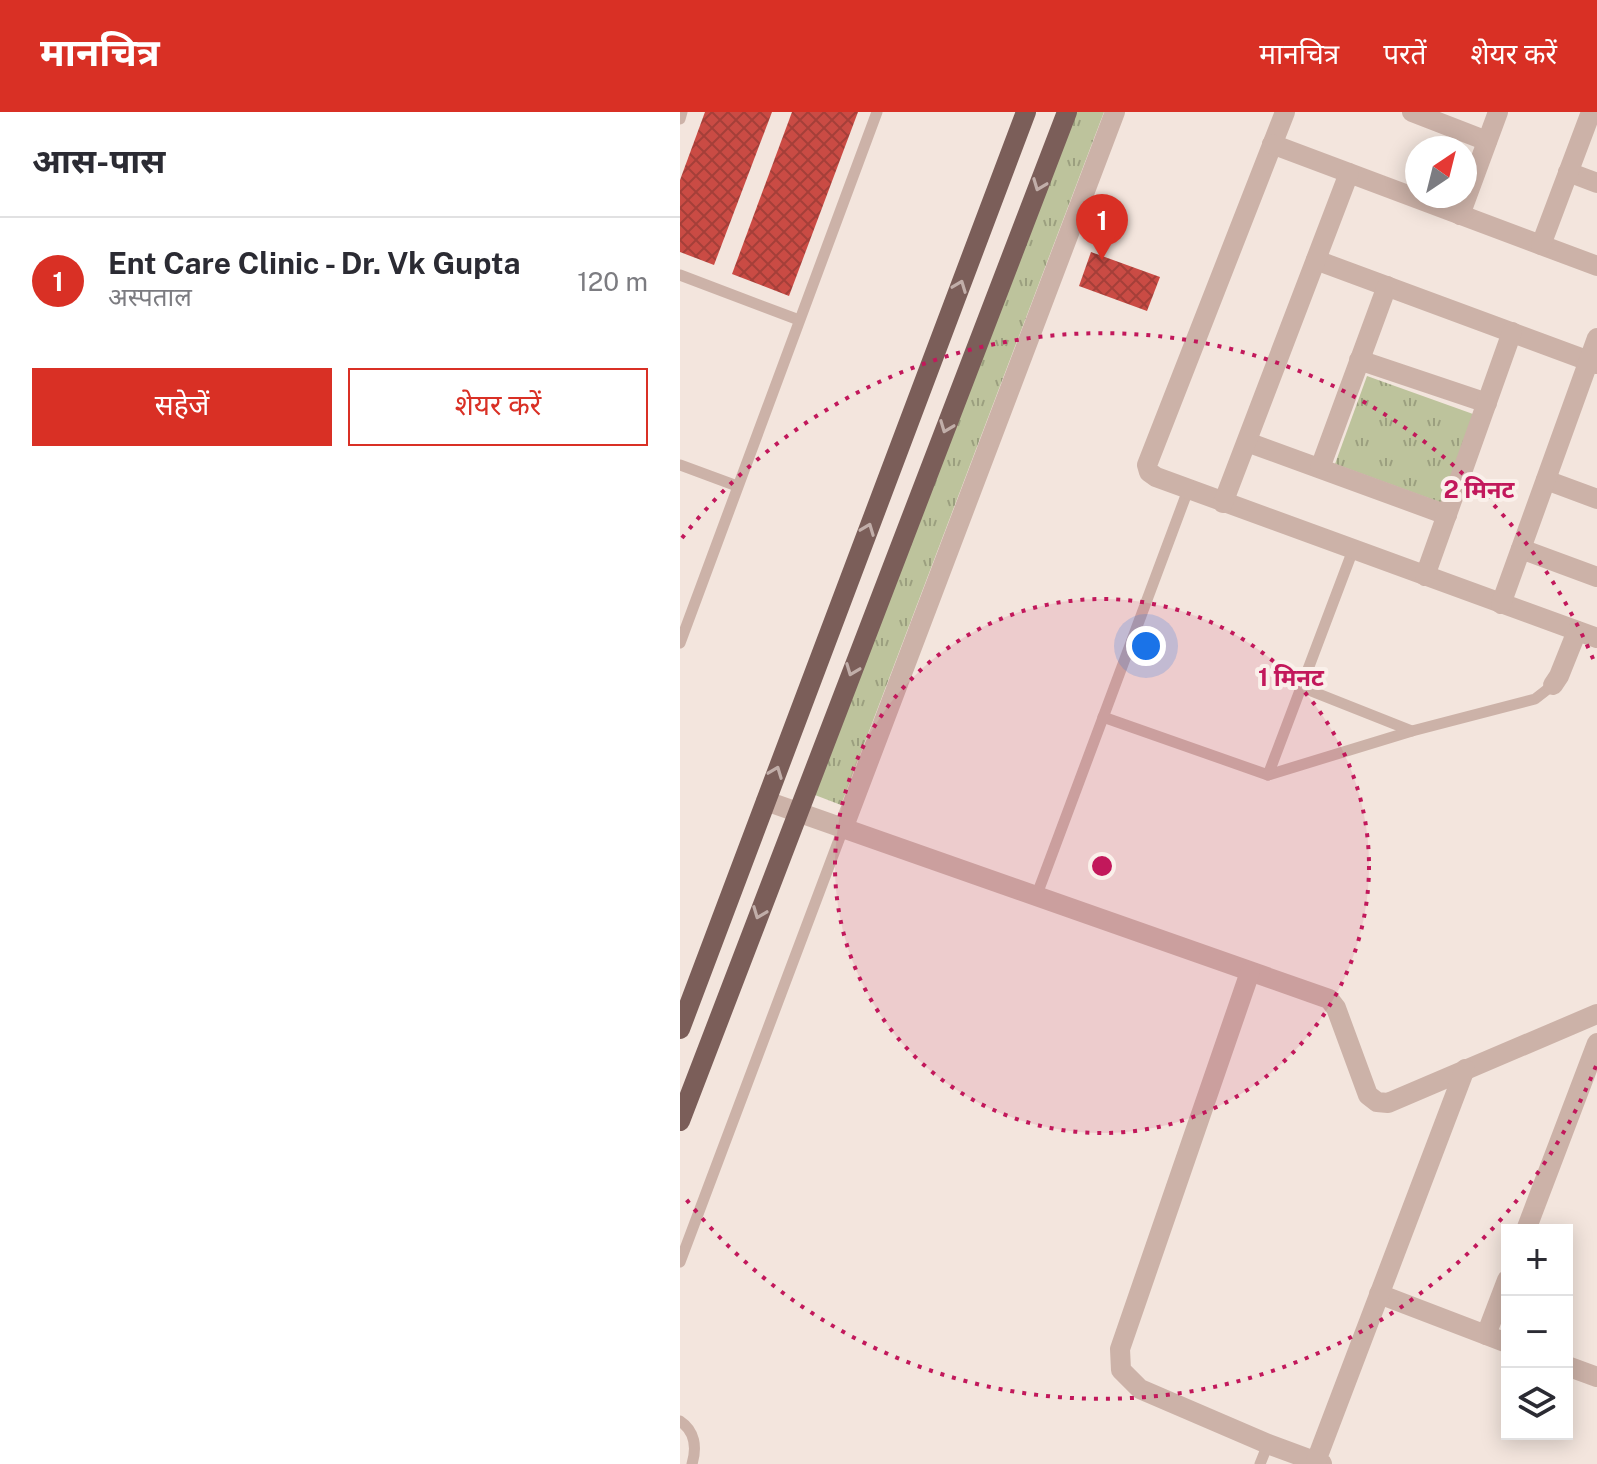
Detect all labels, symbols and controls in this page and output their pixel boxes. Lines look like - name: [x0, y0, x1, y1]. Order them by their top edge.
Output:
- text: मानचित्र: [40, 30, 160, 75]
- text: मानचित्र: [1259, 37, 1339, 70]
- text: परतें: [1383, 37, 1427, 70]
- text: शेयर करें: [1471, 37, 1557, 70]
- north arrow: [1405, 136, 1477, 208]
- text: आस-पास: [32, 141, 165, 181]
- one-way arrow: [1032, 177, 1049, 191]
- pin: 1: [1076, 194, 1128, 260]
- text: Ent Care Clinic - Dr. Vk Gupta: [108, 245, 520, 281]
- text: 1: [52, 266, 64, 297]
- text: 120 m: [577, 266, 648, 297]
- one-way arrow: [950, 280, 966, 294]
- text: अस्पताल: [108, 281, 192, 312]
- button: सहेजें: [32, 368, 332, 446]
- button: शेयर करें: [348, 368, 648, 446]
- one-way arrow: [939, 419, 956, 433]
- text: 2 मिनट: [1443, 475, 1516, 503]
- one-way arrow: [858, 523, 875, 537]
- your location: [1126, 626, 1166, 666]
- one-way arrow: [845, 662, 862, 676]
- text: 1 मिनट: [1258, 663, 1325, 691]
- one-way arrow: [767, 766, 783, 780]
- centre of rings: [1088, 852, 1116, 880]
- one-way arrow: [752, 905, 769, 919]
- map controls: [1501, 1224, 1573, 1440]
- button: +: [1501, 1224, 1573, 1296]
- button: −: [1501, 1296, 1573, 1368]
- button: layers: [1501, 1368, 1573, 1440]

